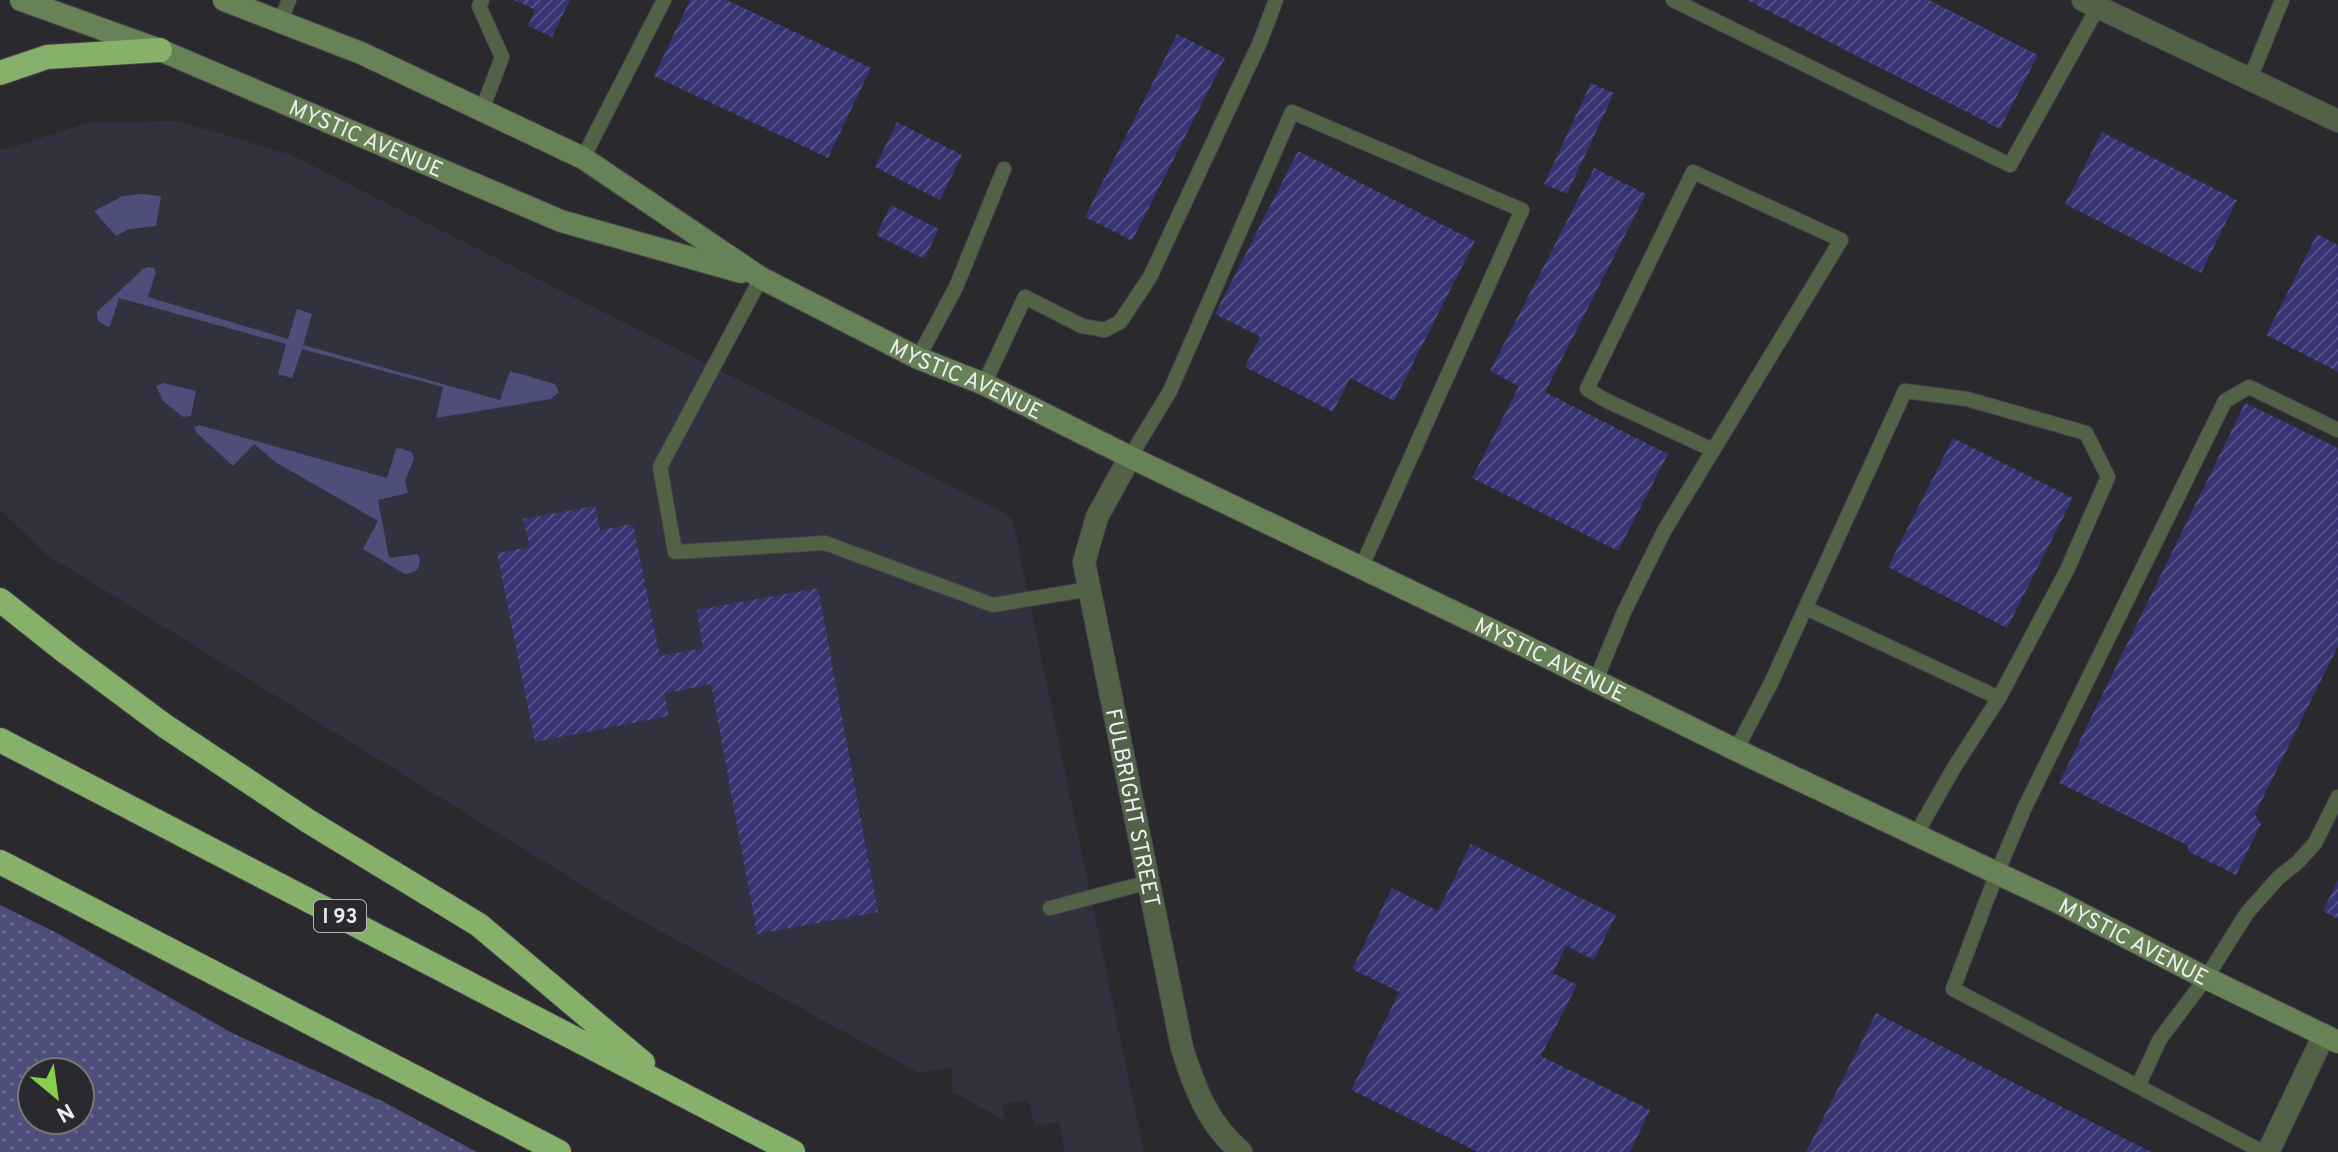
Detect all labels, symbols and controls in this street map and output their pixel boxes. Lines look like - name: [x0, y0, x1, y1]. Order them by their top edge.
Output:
- street label: MYSTIC AVENUE: [284, 96, 446, 185]
- street label: MYSTIC AVENUE: [884, 335, 1046, 427]
- street label: MYSTIC AVENUE: [1469, 613, 1629, 709]
- street label: FULBRIGHT STREET: [1098, 707, 1164, 910]
- street label: MYSTIC AVENUE: [2053, 894, 2212, 993]
- road number: I 93: [314, 900, 366, 932]
- north arrow: [16, 1056, 96, 1136]
- text: N: [51, 1096, 78, 1127]

